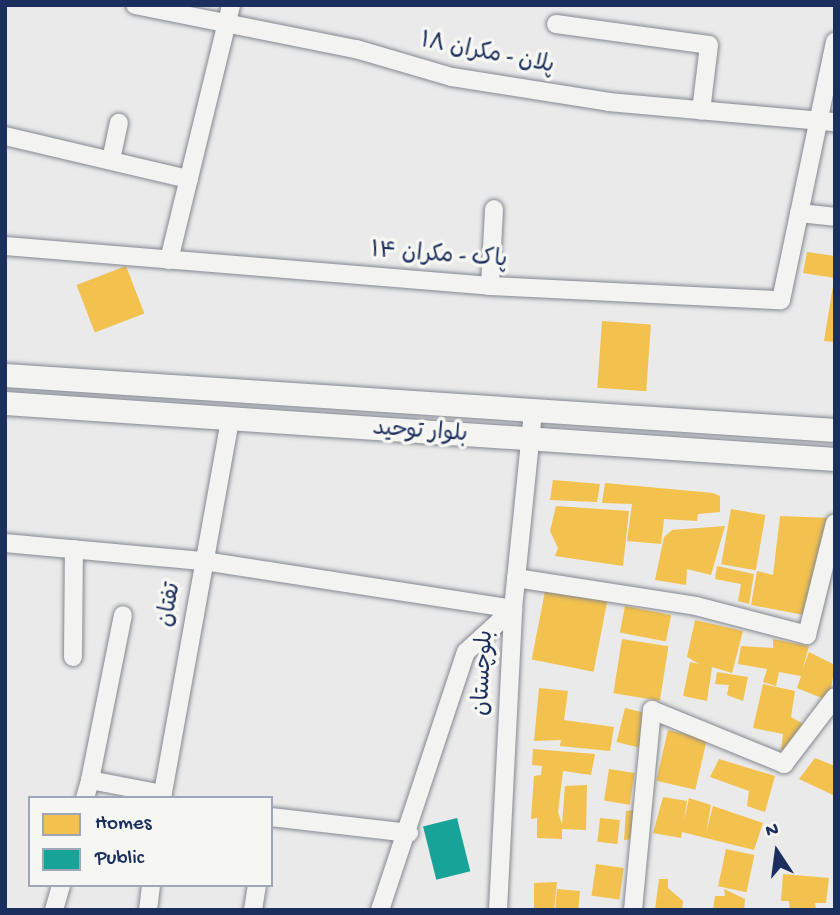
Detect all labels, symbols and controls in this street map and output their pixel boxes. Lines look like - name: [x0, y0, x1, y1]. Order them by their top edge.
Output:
- street label: پلان - مکران ۱۸: [418, 29, 556, 81]
- street label: پاک - مکران ۱۴: [370, 238, 508, 276]
- street label: بلوار توحید: [372, 416, 468, 450]
- street label: تفتان: [154, 581, 188, 629]
- street label: بلوچستان: [469, 629, 501, 717]
- legend: [28, 796, 273, 887]
- text: Homes: [95, 812, 151, 837]
- north arrow: [742, 817, 812, 887]
- text: N: [764, 818, 781, 844]
- text: Public: [95, 847, 144, 872]

